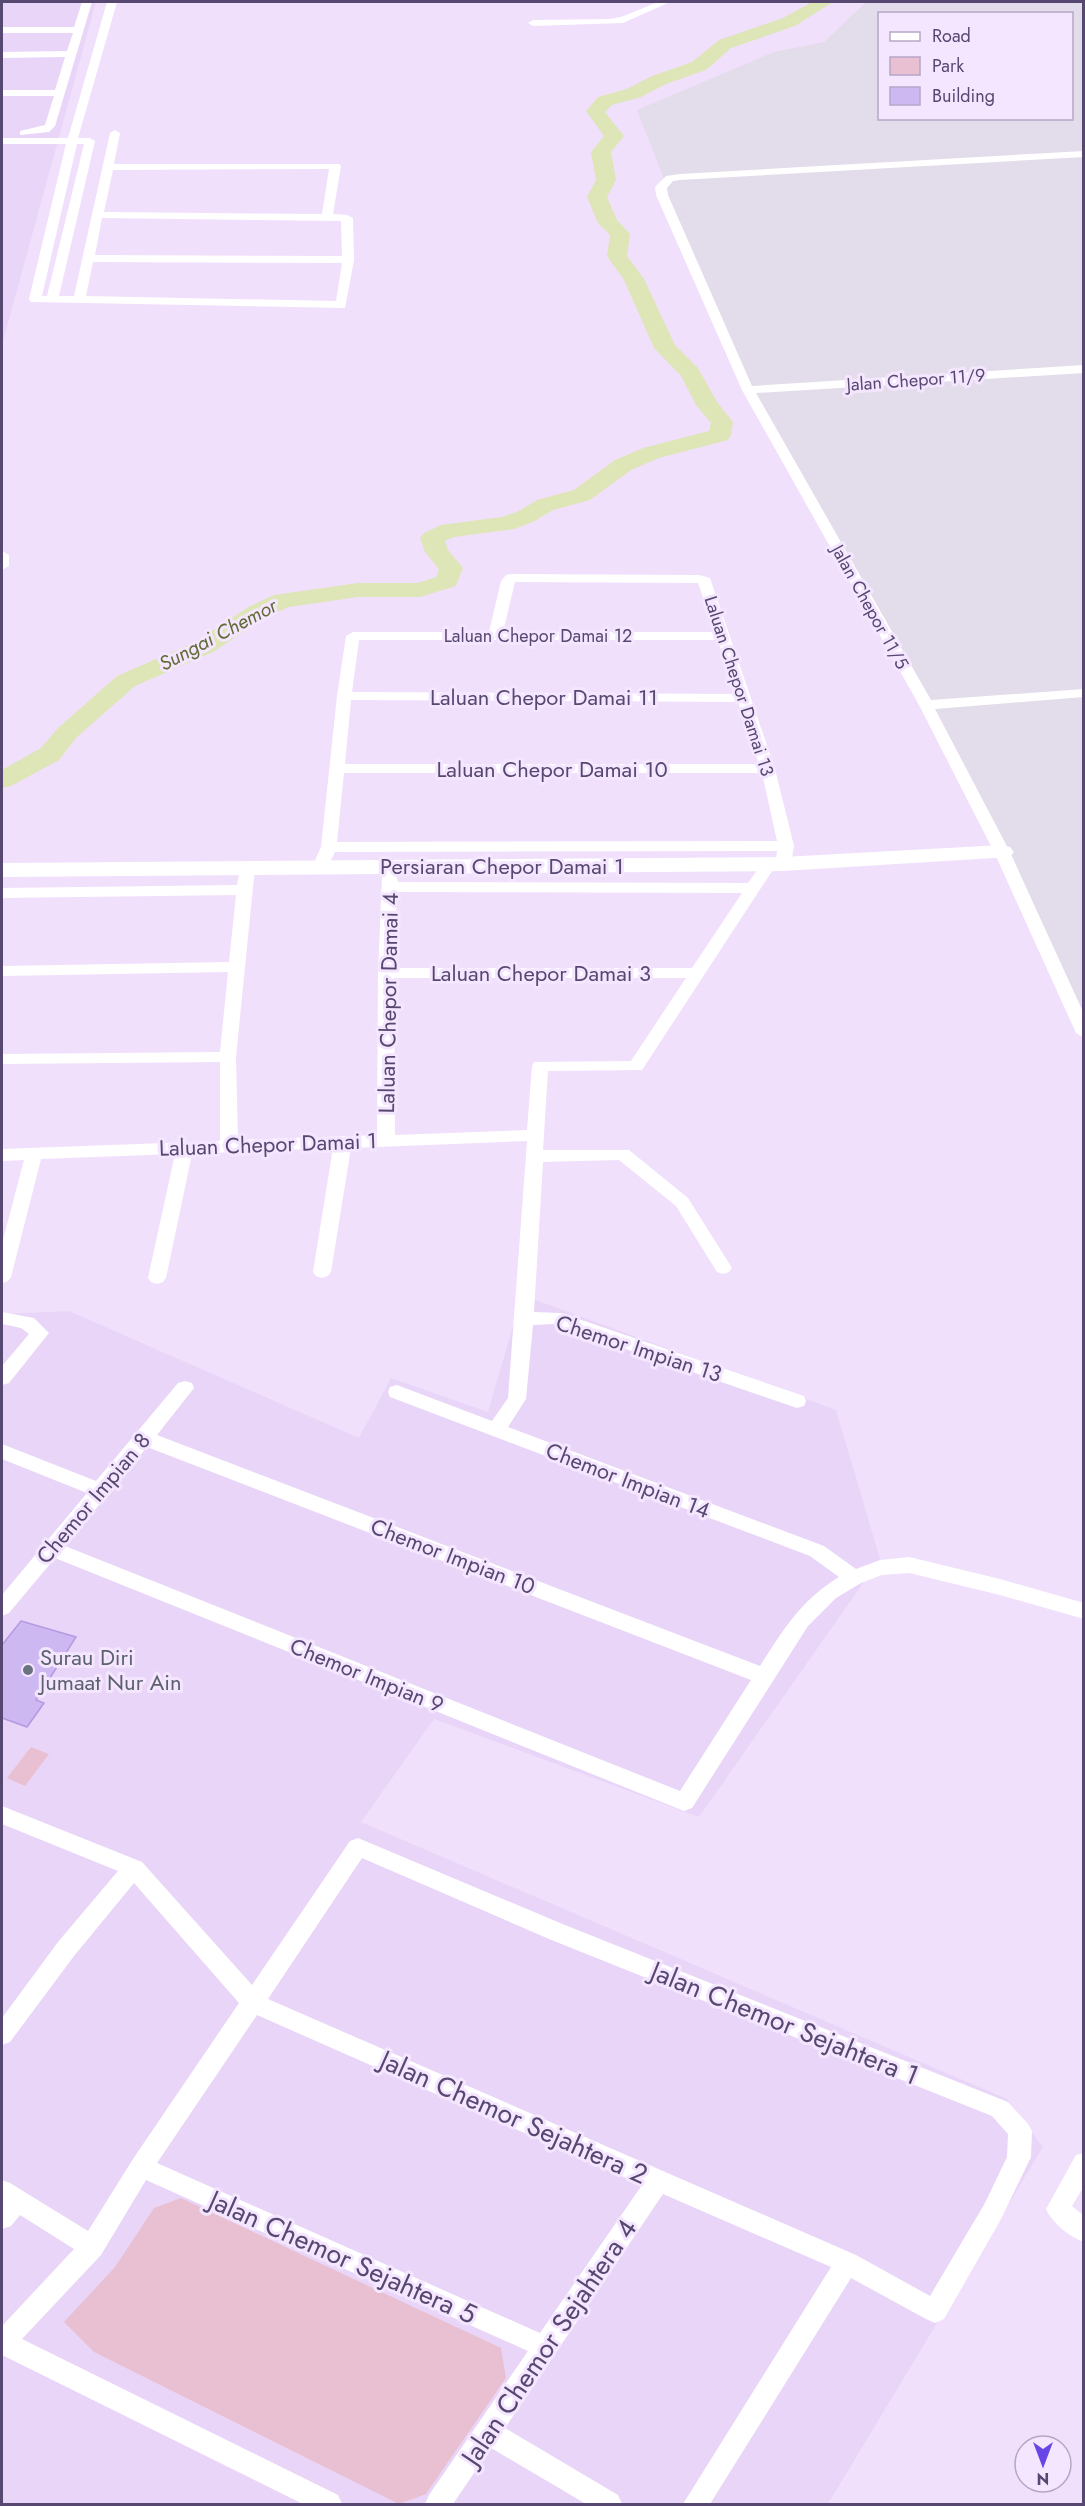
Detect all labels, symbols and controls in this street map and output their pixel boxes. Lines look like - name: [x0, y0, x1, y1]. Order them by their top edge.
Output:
- legend: [878, 12, 1073, 120]
- text: Road: [932, 23, 971, 49]
- text: Park: [932, 53, 964, 79]
- text: Building: [932, 83, 995, 109]
- street label: Jalan Chepor 11/9: [844, 362, 986, 398]
- street label: Jalan Chepor 11/5: [824, 538, 915, 674]
- water label: Sungai Chemor: [154, 591, 283, 678]
- street label: Laluan Chepor Damai 13: [698, 593, 780, 780]
- street label: Laluan Chepor Damai 12: [444, 623, 632, 649]
- street label: Laluan Chepor Damai 11: [430, 681, 658, 713]
- street label: Laluan Chepor Damai 10: [436, 753, 668, 785]
- street label: Persiaran Chepor Damai 1: [380, 850, 624, 882]
- street label: Laluan Chepor Damai 4: [370, 892, 406, 1114]
- street label: Laluan Chepor Damai 3: [431, 957, 651, 989]
- street label: Laluan Chepor Damai 1: [159, 1124, 377, 1164]
- street label: Chemor Impian 13: [552, 1306, 726, 1390]
- street label: Chemor Impian 8: [28, 1425, 158, 1571]
- street label: Chemor Impian 14: [541, 1434, 715, 1526]
- street label: Chemor Impian 10: [366, 1510, 540, 1602]
- street label: Chemor Impian 9: [285, 1630, 449, 1720]
- place label: Surau Diri Jumaat Nur Ain: [37, 1641, 182, 1698]
- marker: Surau Diri Jumaat Nur Ain: [21, 1663, 35, 1677]
- street label: Jalan Chemor Sejahtera 1: [642, 1950, 925, 2095]
- street label: Jalan Chemor Sejahtera 2: [371, 2039, 654, 2194]
- street label: Jalan Chemor Sejahtera 5: [200, 2179, 483, 2334]
- street label: Jalan Chemor Sejahtera 4: [450, 2211, 646, 2476]
- north arrow: [1013, 2434, 1073, 2494]
- text: N: [1037, 2467, 1049, 2490]

